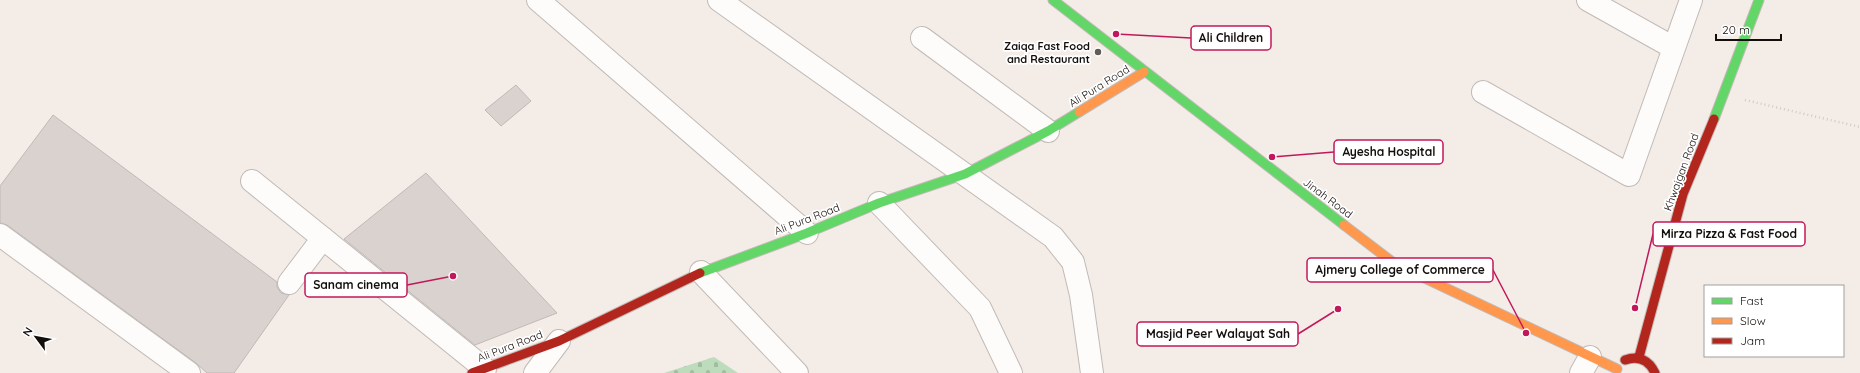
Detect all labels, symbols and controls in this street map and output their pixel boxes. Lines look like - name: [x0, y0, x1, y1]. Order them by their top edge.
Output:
- scale bar: [1716, 16, 1781, 42]
- text: 20 m: [1722, 22, 1750, 37]
- callout: Ali Children: [1191, 26, 1271, 50]
- text: Ali Children: [1199, 30, 1263, 45]
- place label: Zaiqa Fast Food and Restaurant: [1004, 39, 1090, 66]
- marker: Zaiqa Fast Food and Restaurant: [1093, 47, 1103, 57]
- street label: Ali Pura Road: [1066, 62, 1132, 110]
- street label: Khwajgan Road: [1660, 131, 1702, 213]
- callout: Ayesha Hospital: [1334, 140, 1443, 164]
- text: Ayesha Hospital: [1342, 144, 1436, 159]
- street label: Jinah Road: [1301, 175, 1355, 221]
- street label: Ali Pura Road: [772, 200, 842, 238]
- callout: Mirza Pizza & Fast Food: [1653, 222, 1805, 246]
- text: Mirza Pizza & Fast Food: [1661, 226, 1797, 241]
- callout: Ajmery College of Commerce: [1307, 258, 1493, 282]
- text: Ajmery College of Commerce: [1315, 262, 1485, 277]
- callout: Sanam cinema: [305, 273, 407, 297]
- text: Sanam cinema: [313, 277, 399, 292]
- legend: [1704, 285, 1844, 357]
- text: Fast: [1740, 293, 1764, 308]
- text: Slow: [1740, 313, 1766, 328]
- north arrow: [16, 317, 56, 357]
- callout: Masjid Peer Walayat Sah: [1137, 322, 1298, 346]
- text: N: [19, 325, 36, 339]
- text: Masjid Peer Walayat Sah: [1146, 326, 1290, 341]
- street label: Ali Pura Road: [475, 327, 545, 365]
- text: Jam: [1740, 333, 1765, 348]

